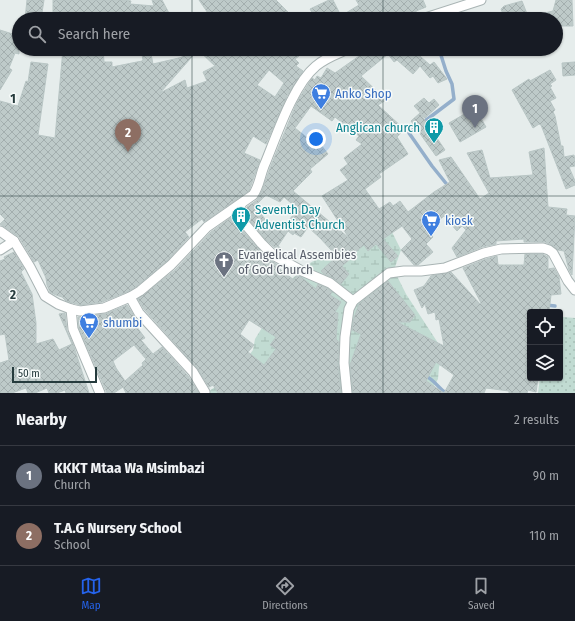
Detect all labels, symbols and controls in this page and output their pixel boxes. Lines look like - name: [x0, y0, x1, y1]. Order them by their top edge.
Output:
- search box: [12, 12, 563, 56]
- icon: search: [26, 23, 48, 45]
- text: Search here: [58, 25, 130, 43]
- supermarket icon: Anko Shop: [310, 82, 332, 110]
- place label: Anko Shop: [335, 86, 392, 101]
- text: 1: [10, 91, 16, 106]
- pin: 1: [462, 95, 488, 128]
- building icon: Anglican church: [423, 116, 445, 144]
- pin: 2: [115, 119, 141, 152]
- place label: Anglican church: [336, 120, 420, 135]
- your location: [306, 129, 326, 149]
- place label: Seventh Day Adventist Church: [255, 202, 345, 232]
- building icon: Seventh Day Adventist Church: [230, 205, 252, 233]
- supermarket icon: kiosk: [420, 209, 442, 237]
- place label: kiosk: [445, 213, 474, 228]
- place label: Evangelical Assembies of God Church: [238, 247, 357, 277]
- church icon: Evangelical Assembies of God Church: [213, 250, 235, 278]
- text: 2: [9, 287, 16, 302]
- map controls: [527, 309, 563, 381]
- button: locate: [527, 309, 563, 345]
- supermarket icon: shumbi: [78, 311, 100, 339]
- place label: shumbi: [103, 315, 142, 330]
- button: layers: [527, 345, 563, 381]
- scale bar: [12, 365, 97, 384]
- text: 50 m: [18, 367, 40, 380]
- text: Nearby: [16, 409, 67, 430]
- text: 2 results: [514, 412, 559, 427]
- text: KKKT Mtaa Wa Msimbazi: [54, 459, 205, 477]
- text: 1: [26, 468, 32, 483]
- text: 90 m: [533, 468, 559, 483]
- text: Church: [54, 477, 91, 492]
- text: T.A.G Nursery School: [54, 519, 182, 537]
- text: 2: [26, 528, 32, 543]
- text: 110 m: [529, 528, 559, 543]
- text: School: [54, 537, 90, 552]
- tab: Map: [80, 575, 102, 612]
- tab: Directions: [262, 575, 308, 612]
- tab: Saved: [468, 575, 495, 612]

